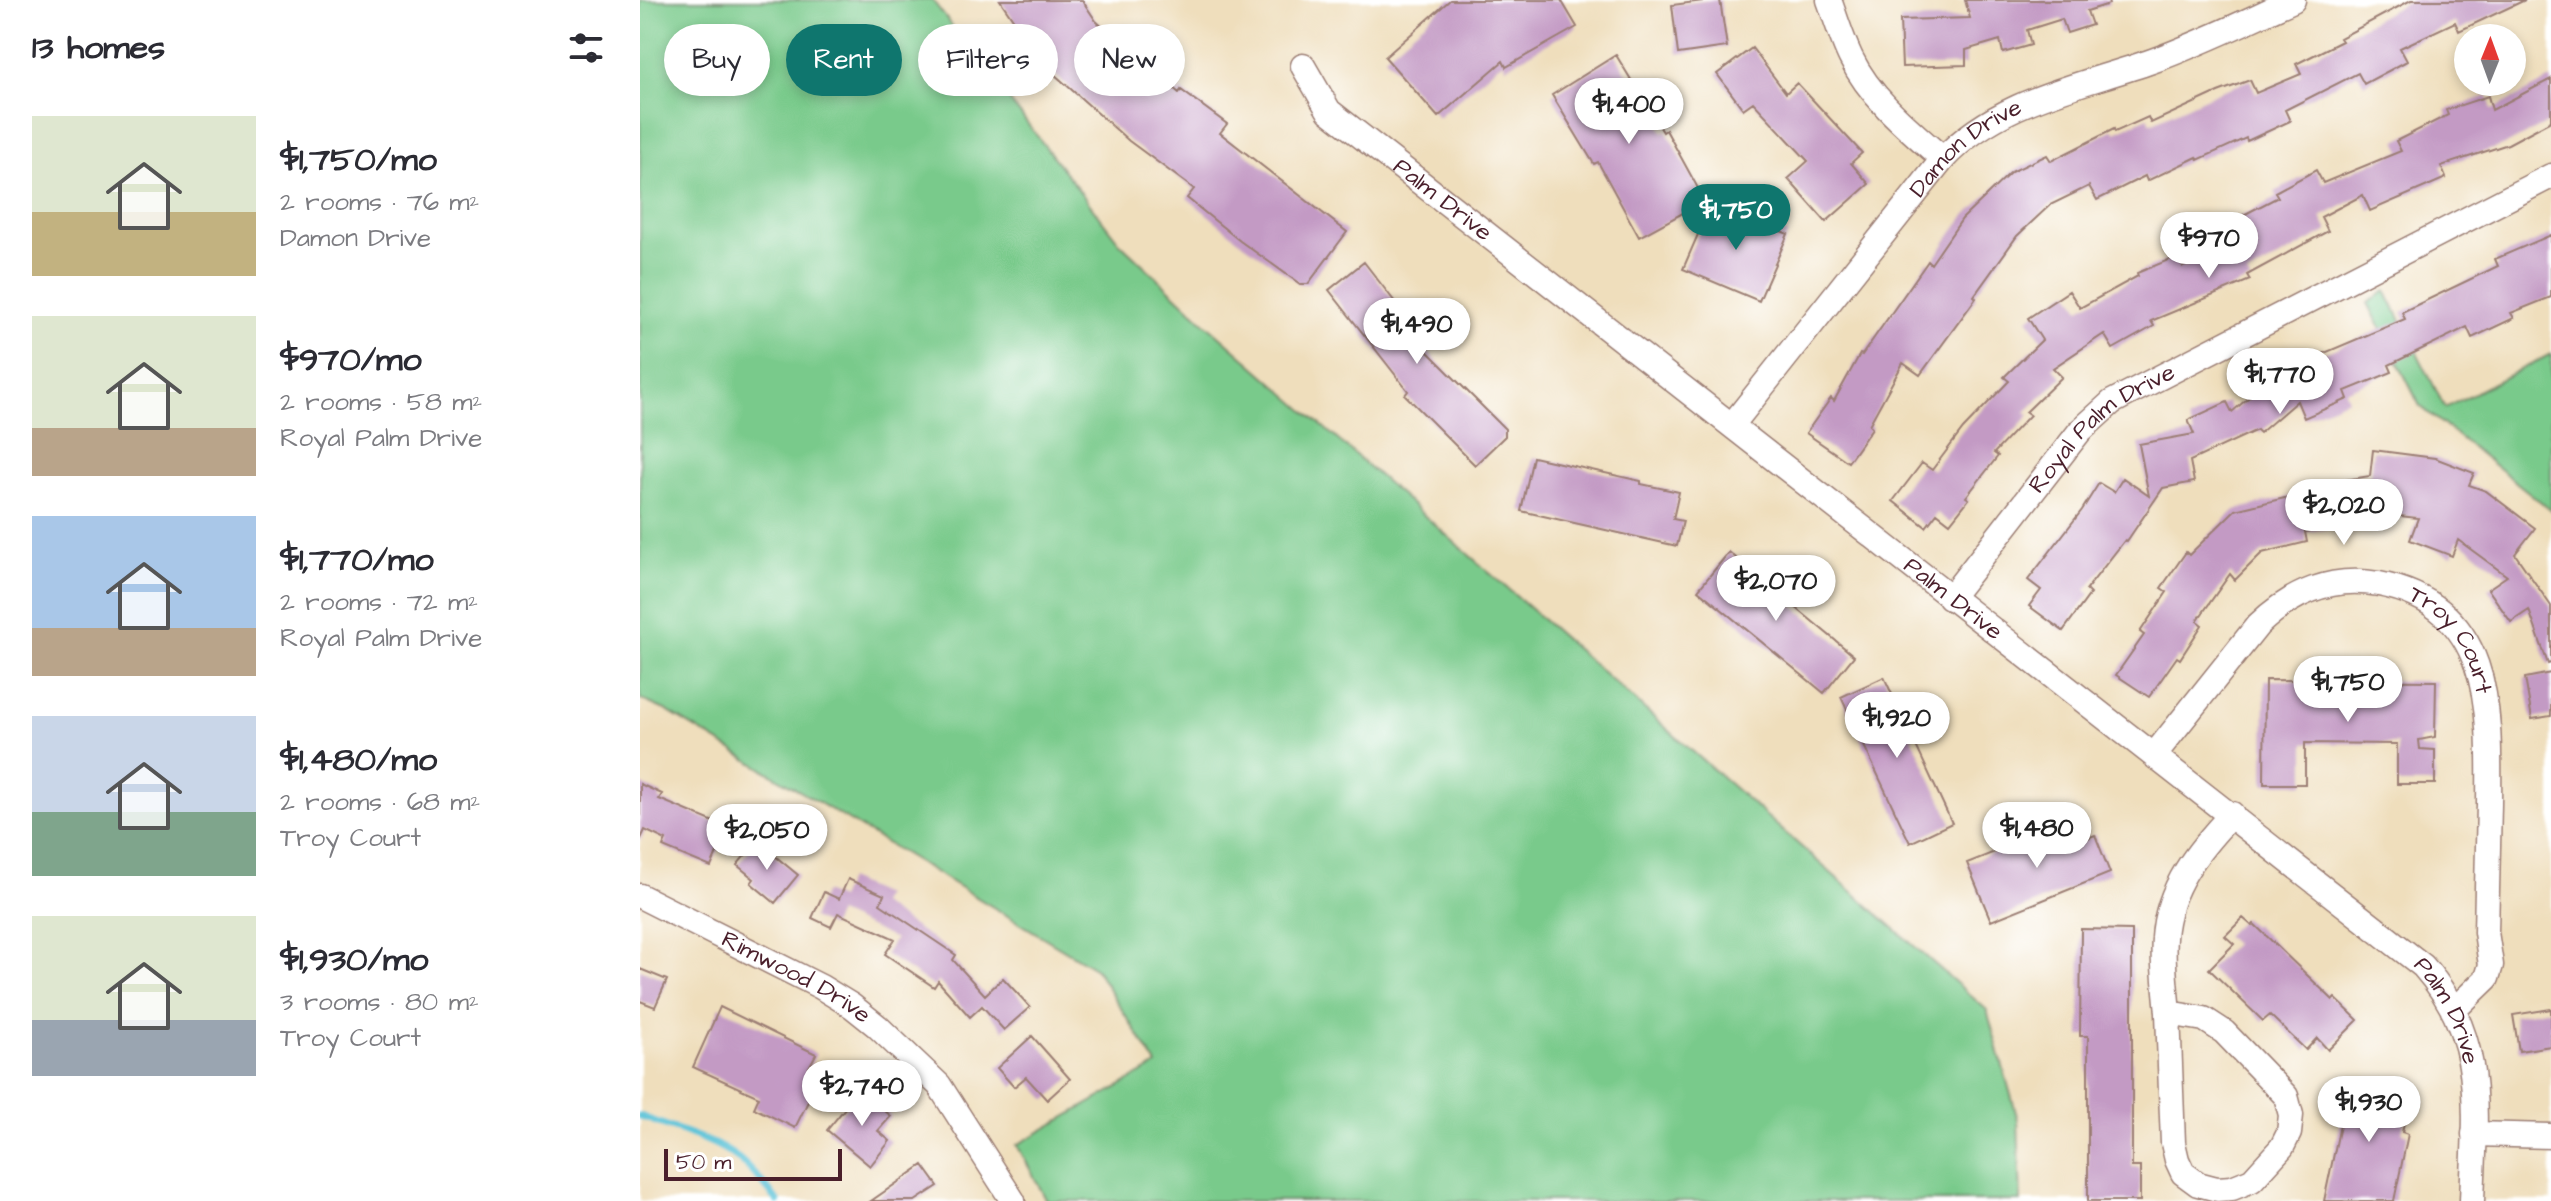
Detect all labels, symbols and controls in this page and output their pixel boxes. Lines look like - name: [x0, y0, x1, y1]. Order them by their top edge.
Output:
- text: 13 homes: [32, 24, 165, 72]
- chip: Buy: [664, 24, 770, 96]
- chip: Rent: [786, 24, 902, 96]
- chip: Filters: [918, 24, 1058, 96]
- chip: New: [1074, 24, 1185, 96]
- north arrow: [2454, 24, 2526, 96]
- map controls: [2454, 24, 2526, 96]
- icon: filters: [564, 26, 608, 70]
- pin: $1,400: [1564, 78, 1694, 146]
- text: $1,400: [1593, 86, 1665, 122]
- street label: Damon Drive: [1902, 91, 2027, 205]
- text: $1,750/mo: [280, 136, 437, 184]
- icon: home: [96, 148, 192, 244]
- street label: Palm Drive: [1386, 150, 1499, 249]
- text: 2 rooms · 76 m²: [280, 184, 479, 220]
- pin: $1,750: [1671, 184, 1801, 252]
- text: $1,750: [1699, 192, 1773, 228]
- pin: $970: [2162, 212, 2256, 280]
- text: Damon Drive: [280, 220, 431, 256]
- text: $970: [2178, 220, 2240, 256]
- pin: $1,490: [1352, 298, 1482, 366]
- text: $1,490: [1381, 306, 1453, 342]
- text: $970/mo: [280, 336, 422, 384]
- icon: home: [96, 348, 192, 444]
- pin: $1,770: [2215, 348, 2345, 416]
- street label: Royal Palm Drive: [2020, 355, 2181, 501]
- text: $1,770: [2245, 356, 2315, 392]
- text: 2 rooms · 58 m²: [280, 384, 482, 420]
- text: Royal Palm Drive: [280, 420, 482, 456]
- pin: $2,020: [2279, 479, 2409, 547]
- text: $2,020: [2303, 487, 2385, 523]
- text: $1,770/mo: [280, 536, 434, 584]
- icon: home: [96, 548, 192, 644]
- street label: Palm Drive: [1896, 549, 2010, 648]
- pin: $2,070: [1711, 555, 1841, 623]
- text: $2,070: [1735, 563, 1817, 599]
- street label: Troy Court: [2403, 578, 2501, 697]
- text: 2 rooms · 72 m²: [280, 584, 478, 620]
- text: Royal Palm Drive: [280, 620, 482, 656]
- pin: $1,750: [2283, 656, 2413, 724]
- text: $1,750: [2311, 664, 2385, 700]
- pin: $1,920: [1832, 692, 1962, 760]
- text: $1,920: [1863, 700, 1931, 736]
- text: $1,480/mo: [280, 736, 437, 784]
- icon: home: [96, 748, 192, 844]
- text: 2 rooms · 68 m²: [280, 784, 480, 820]
- pin: $1,480: [1972, 802, 2102, 870]
- pin: $2,050: [702, 804, 832, 872]
- text: $1,480: [2000, 810, 2074, 846]
- text: $2,050: [724, 812, 810, 848]
- text: Troy Court: [280, 820, 421, 856]
- street label: Rimwood Drive: [716, 923, 878, 1032]
- text: $1,930/mo: [280, 936, 428, 984]
- icon: home: [96, 948, 192, 1044]
- street label: Palm Drive: [2406, 949, 2487, 1067]
- text: 3 rooms · 80 m²: [280, 984, 479, 1020]
- text: Troy Court: [280, 1020, 421, 1056]
- pin: $2,740: [797, 1060, 927, 1128]
- text: $2,740: [820, 1068, 904, 1104]
- pin: $1,930: [2304, 1076, 2434, 1144]
- text: $1,930: [2336, 1084, 2402, 1120]
- scale bar: [664, 1145, 842, 1181]
- text: 50 m: [676, 1147, 731, 1178]

